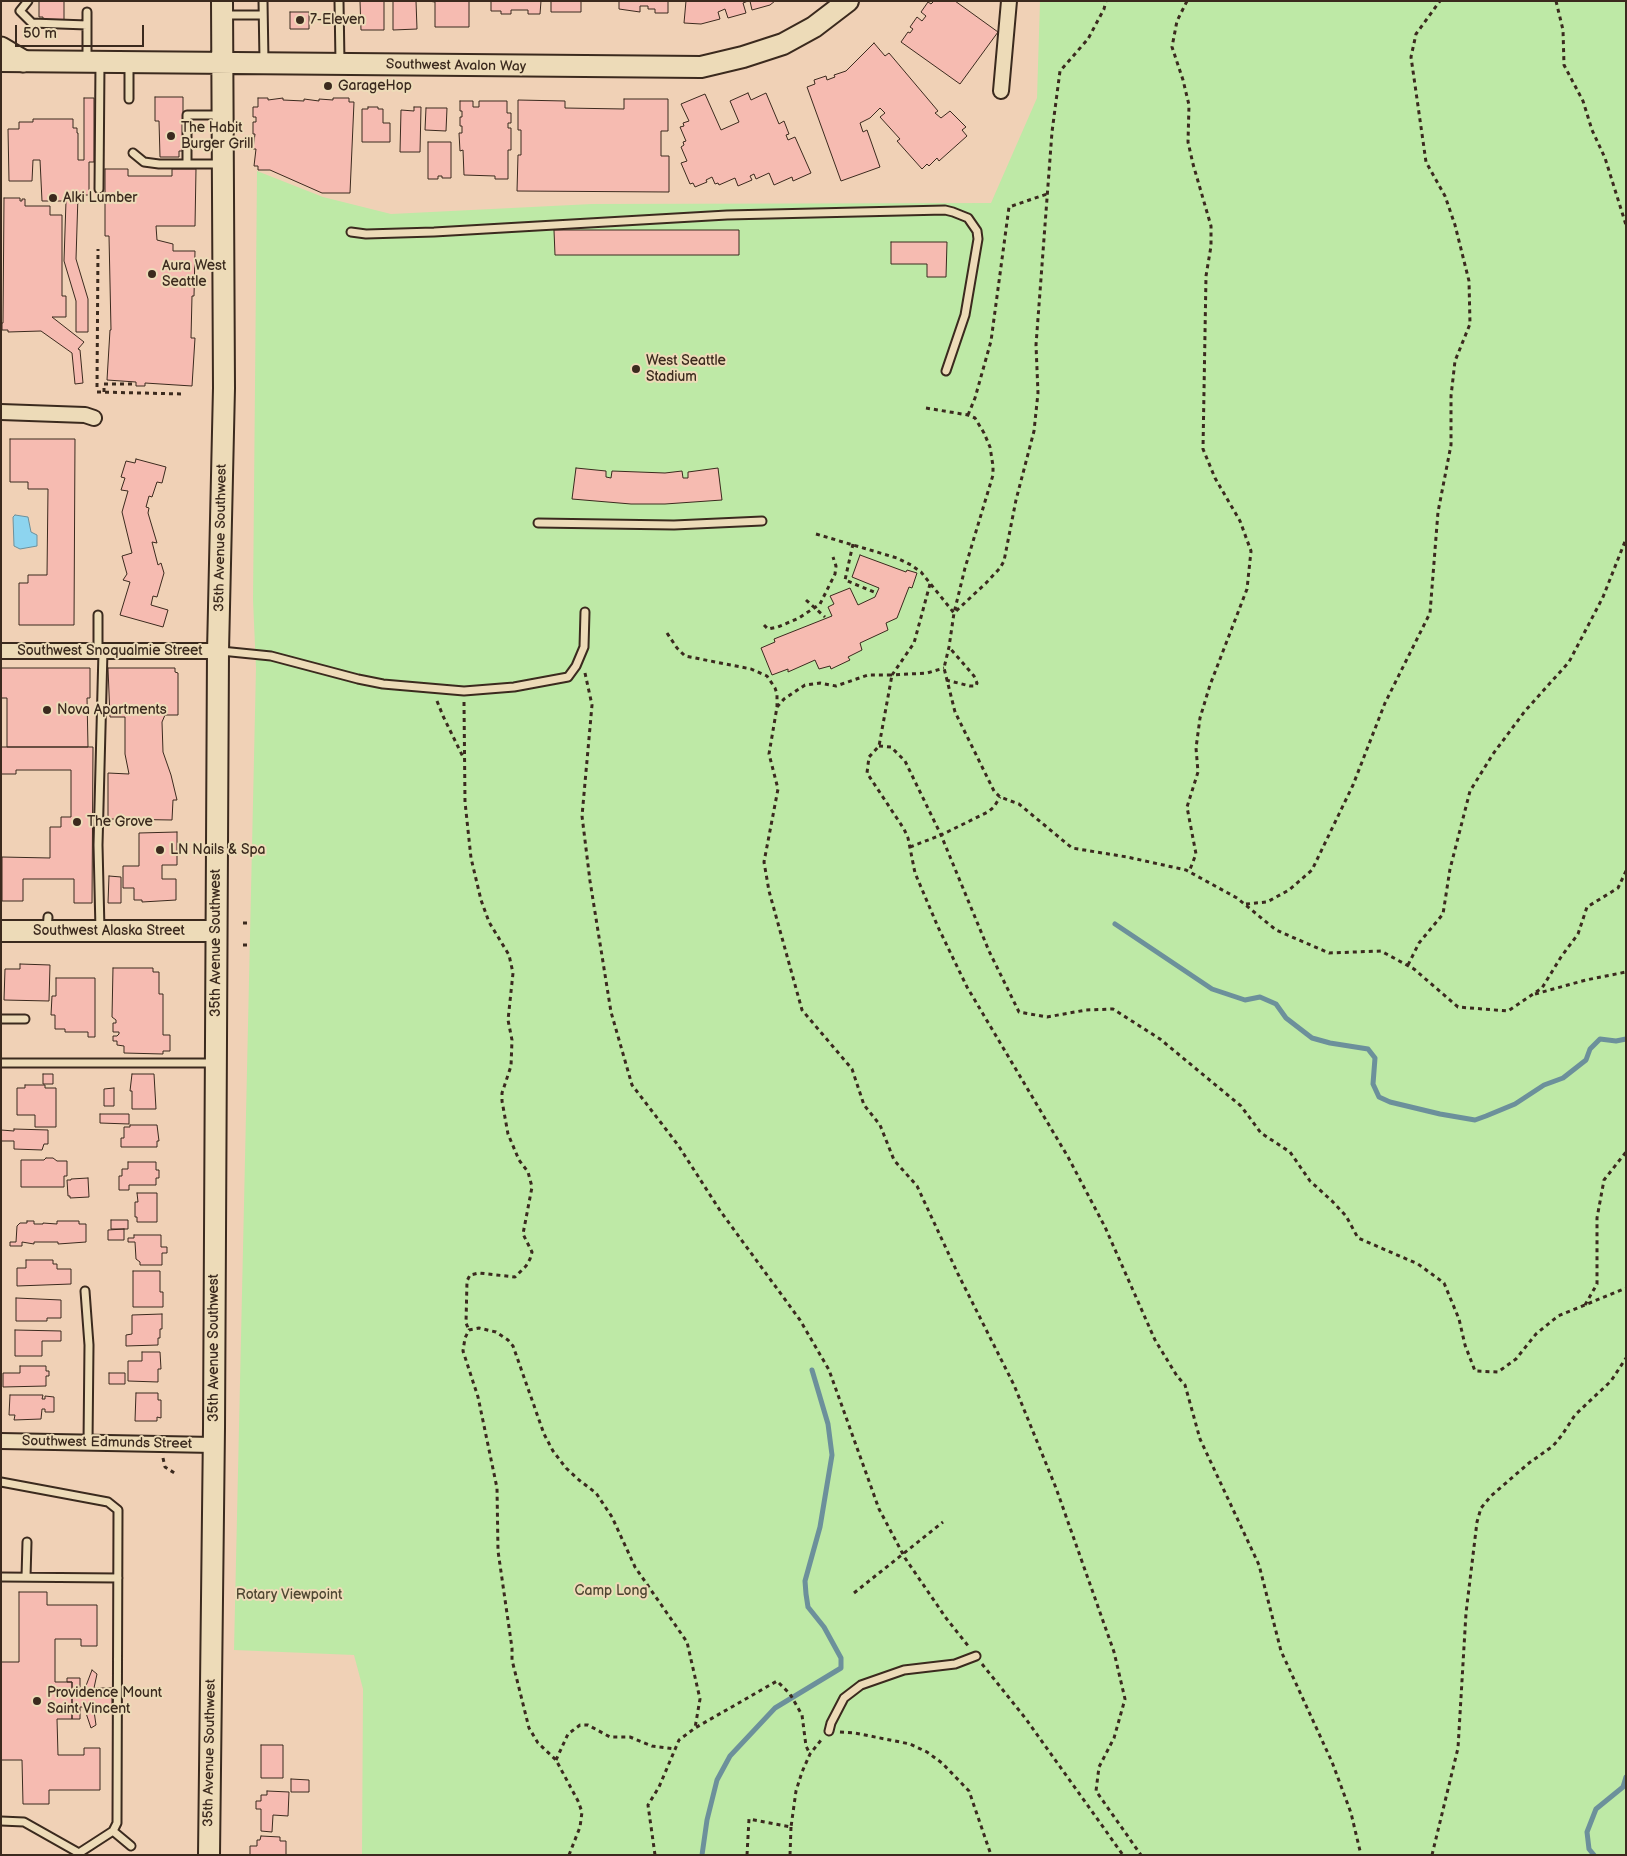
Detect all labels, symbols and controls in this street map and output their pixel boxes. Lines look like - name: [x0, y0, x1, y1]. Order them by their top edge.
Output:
- place label: 7-Eleven: [310, 12, 365, 28]
- marker: 7-Eleven: [294, 14, 306, 26]
- scale bar: [18, 15, 146, 47]
- text: 50 m: [23, 24, 57, 43]
- street label: Southwest Avalon Way: [386, 56, 526, 76]
- place label: GarageHop: [338, 78, 412, 94]
- marker: GarageHop: [322, 80, 334, 92]
- place label: The Habit Burger Grill: [181, 120, 253, 152]
- marker: The Habit Burger Grill: [165, 130, 177, 142]
- place label: Alki Lumber: [63, 190, 137, 206]
- marker: Alki Lumber: [47, 192, 59, 204]
- place label: Aura West Seattle: [162, 258, 226, 290]
- marker: Aura West Seattle: [146, 268, 158, 280]
- place label: West Seattle Stadium: [646, 353, 726, 386]
- marker: West Seattle Stadium: [630, 363, 642, 375]
- street label: 35th Avenue Southwest: [211, 464, 231, 612]
- street label: Southwest Snoqualmie Street: [17, 643, 203, 659]
- place label: Nova Apartments: [57, 702, 167, 718]
- marker: Nova Apartments: [41, 704, 53, 716]
- place label: The Grove: [87, 814, 153, 830]
- marker: The Grove: [71, 816, 83, 828]
- place label: LN Nails & Spa: [170, 842, 265, 858]
- marker: LN Nails & Spa: [154, 844, 166, 856]
- street label: 35th Avenue Southwest: [208, 869, 224, 1017]
- street label: Southwest Alaska Street: [33, 923, 185, 939]
- street label: 35th Avenue Southwest: [206, 1274, 222, 1422]
- street label: Southwest Edmunds Street: [22, 1433, 192, 1453]
- park label: Camp Long: [575, 1583, 647, 1599]
- park label: Rotary Viewpoint: [236, 1587, 342, 1603]
- street label: 35th Avenue Southwest: [200, 1679, 220, 1827]
- place label: Providence Mount Saint Vincent: [47, 1685, 162, 1718]
- marker: Providence Mount Saint Vincent: [31, 1695, 43, 1707]

